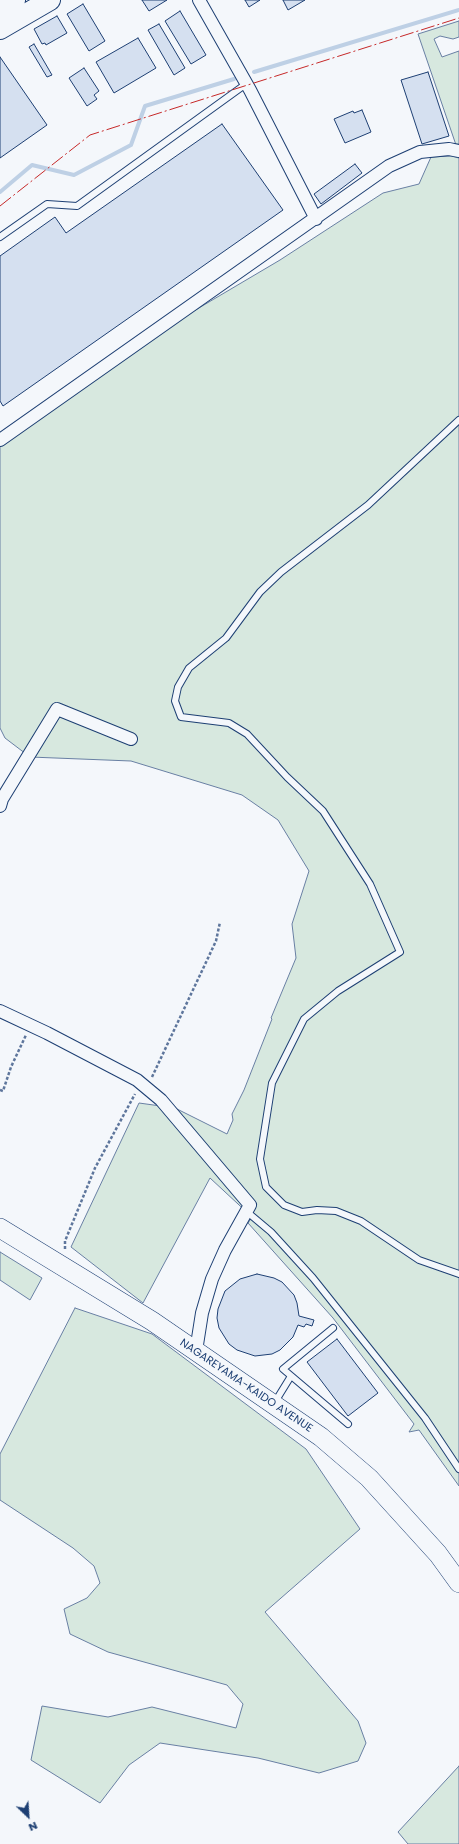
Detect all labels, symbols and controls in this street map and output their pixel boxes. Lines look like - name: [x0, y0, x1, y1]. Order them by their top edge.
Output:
- street label: NAGAREYAMA-KAIDO AVENUE: [177, 1336, 315, 1436]
- north arrow: [8, 1796, 48, 1836]
- text: N: [26, 1818, 40, 1836]

